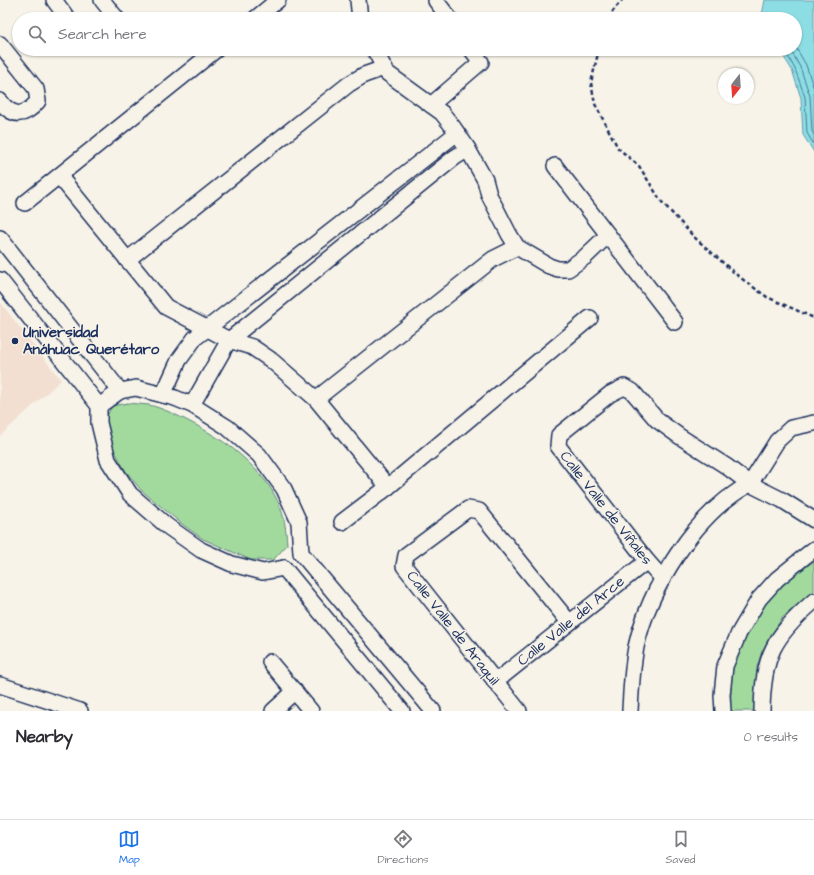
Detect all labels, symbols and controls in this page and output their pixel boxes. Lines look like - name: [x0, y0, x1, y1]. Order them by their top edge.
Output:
- search box: [12, 12, 802, 56]
- icon: search: [26, 23, 48, 45]
- text: Search here: [58, 24, 147, 45]
- north arrow: [718, 68, 754, 104]
- place label: Universidad Anáhuac Querétaro: [23, 322, 160, 360]
- marker: Universidad Anáhuac Querétaro: [10, 336, 20, 346]
- street label: Calle Valle de Viñales: [555, 447, 658, 570]
- street label: Calle Valle de Araquil: [402, 566, 504, 690]
- street label: Calle Valle del Arce: [513, 571, 629, 671]
- text: Nearby: [16, 725, 73, 749]
- text: 0 results: [743, 728, 798, 746]
- tab: Map: [118, 828, 140, 867]
- tab: Directions: [377, 828, 429, 867]
- tab: Saved: [666, 828, 696, 867]

